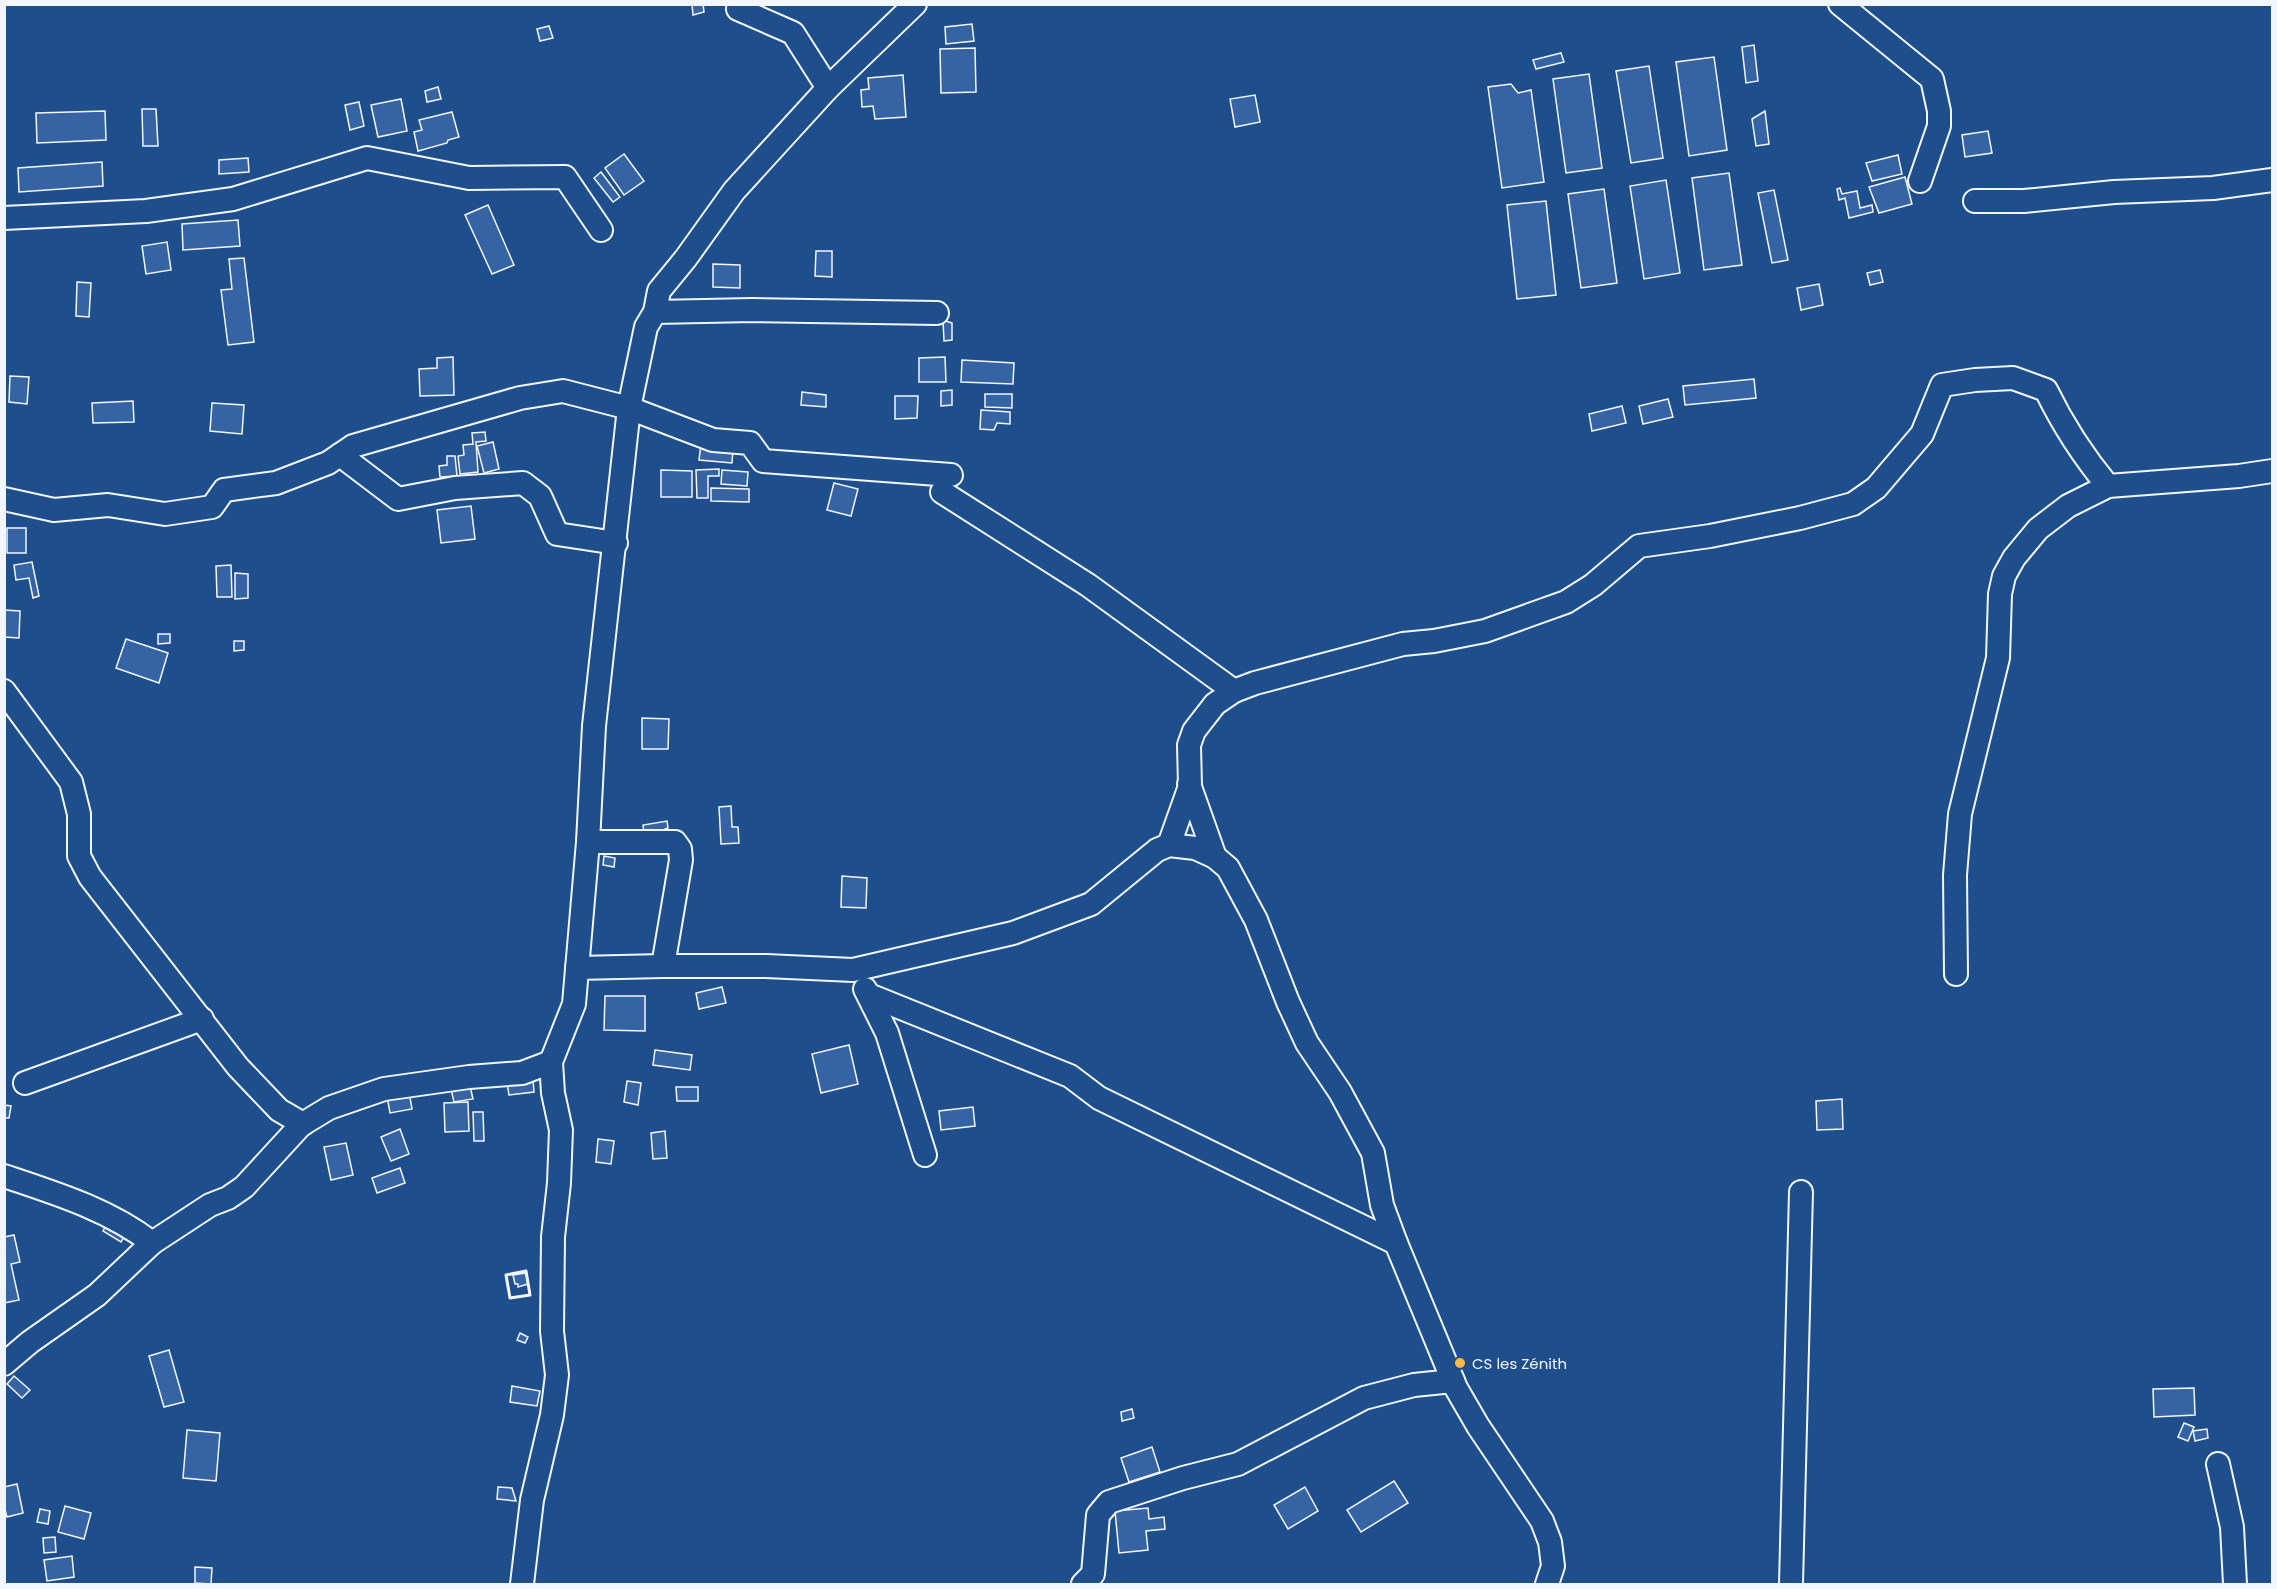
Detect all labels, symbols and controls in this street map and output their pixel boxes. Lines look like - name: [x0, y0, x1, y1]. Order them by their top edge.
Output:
- place label: CS les Zénith: [1472, 1353, 1567, 1374]
- marker: CS les Zénith: [1453, 1356, 1467, 1370]

